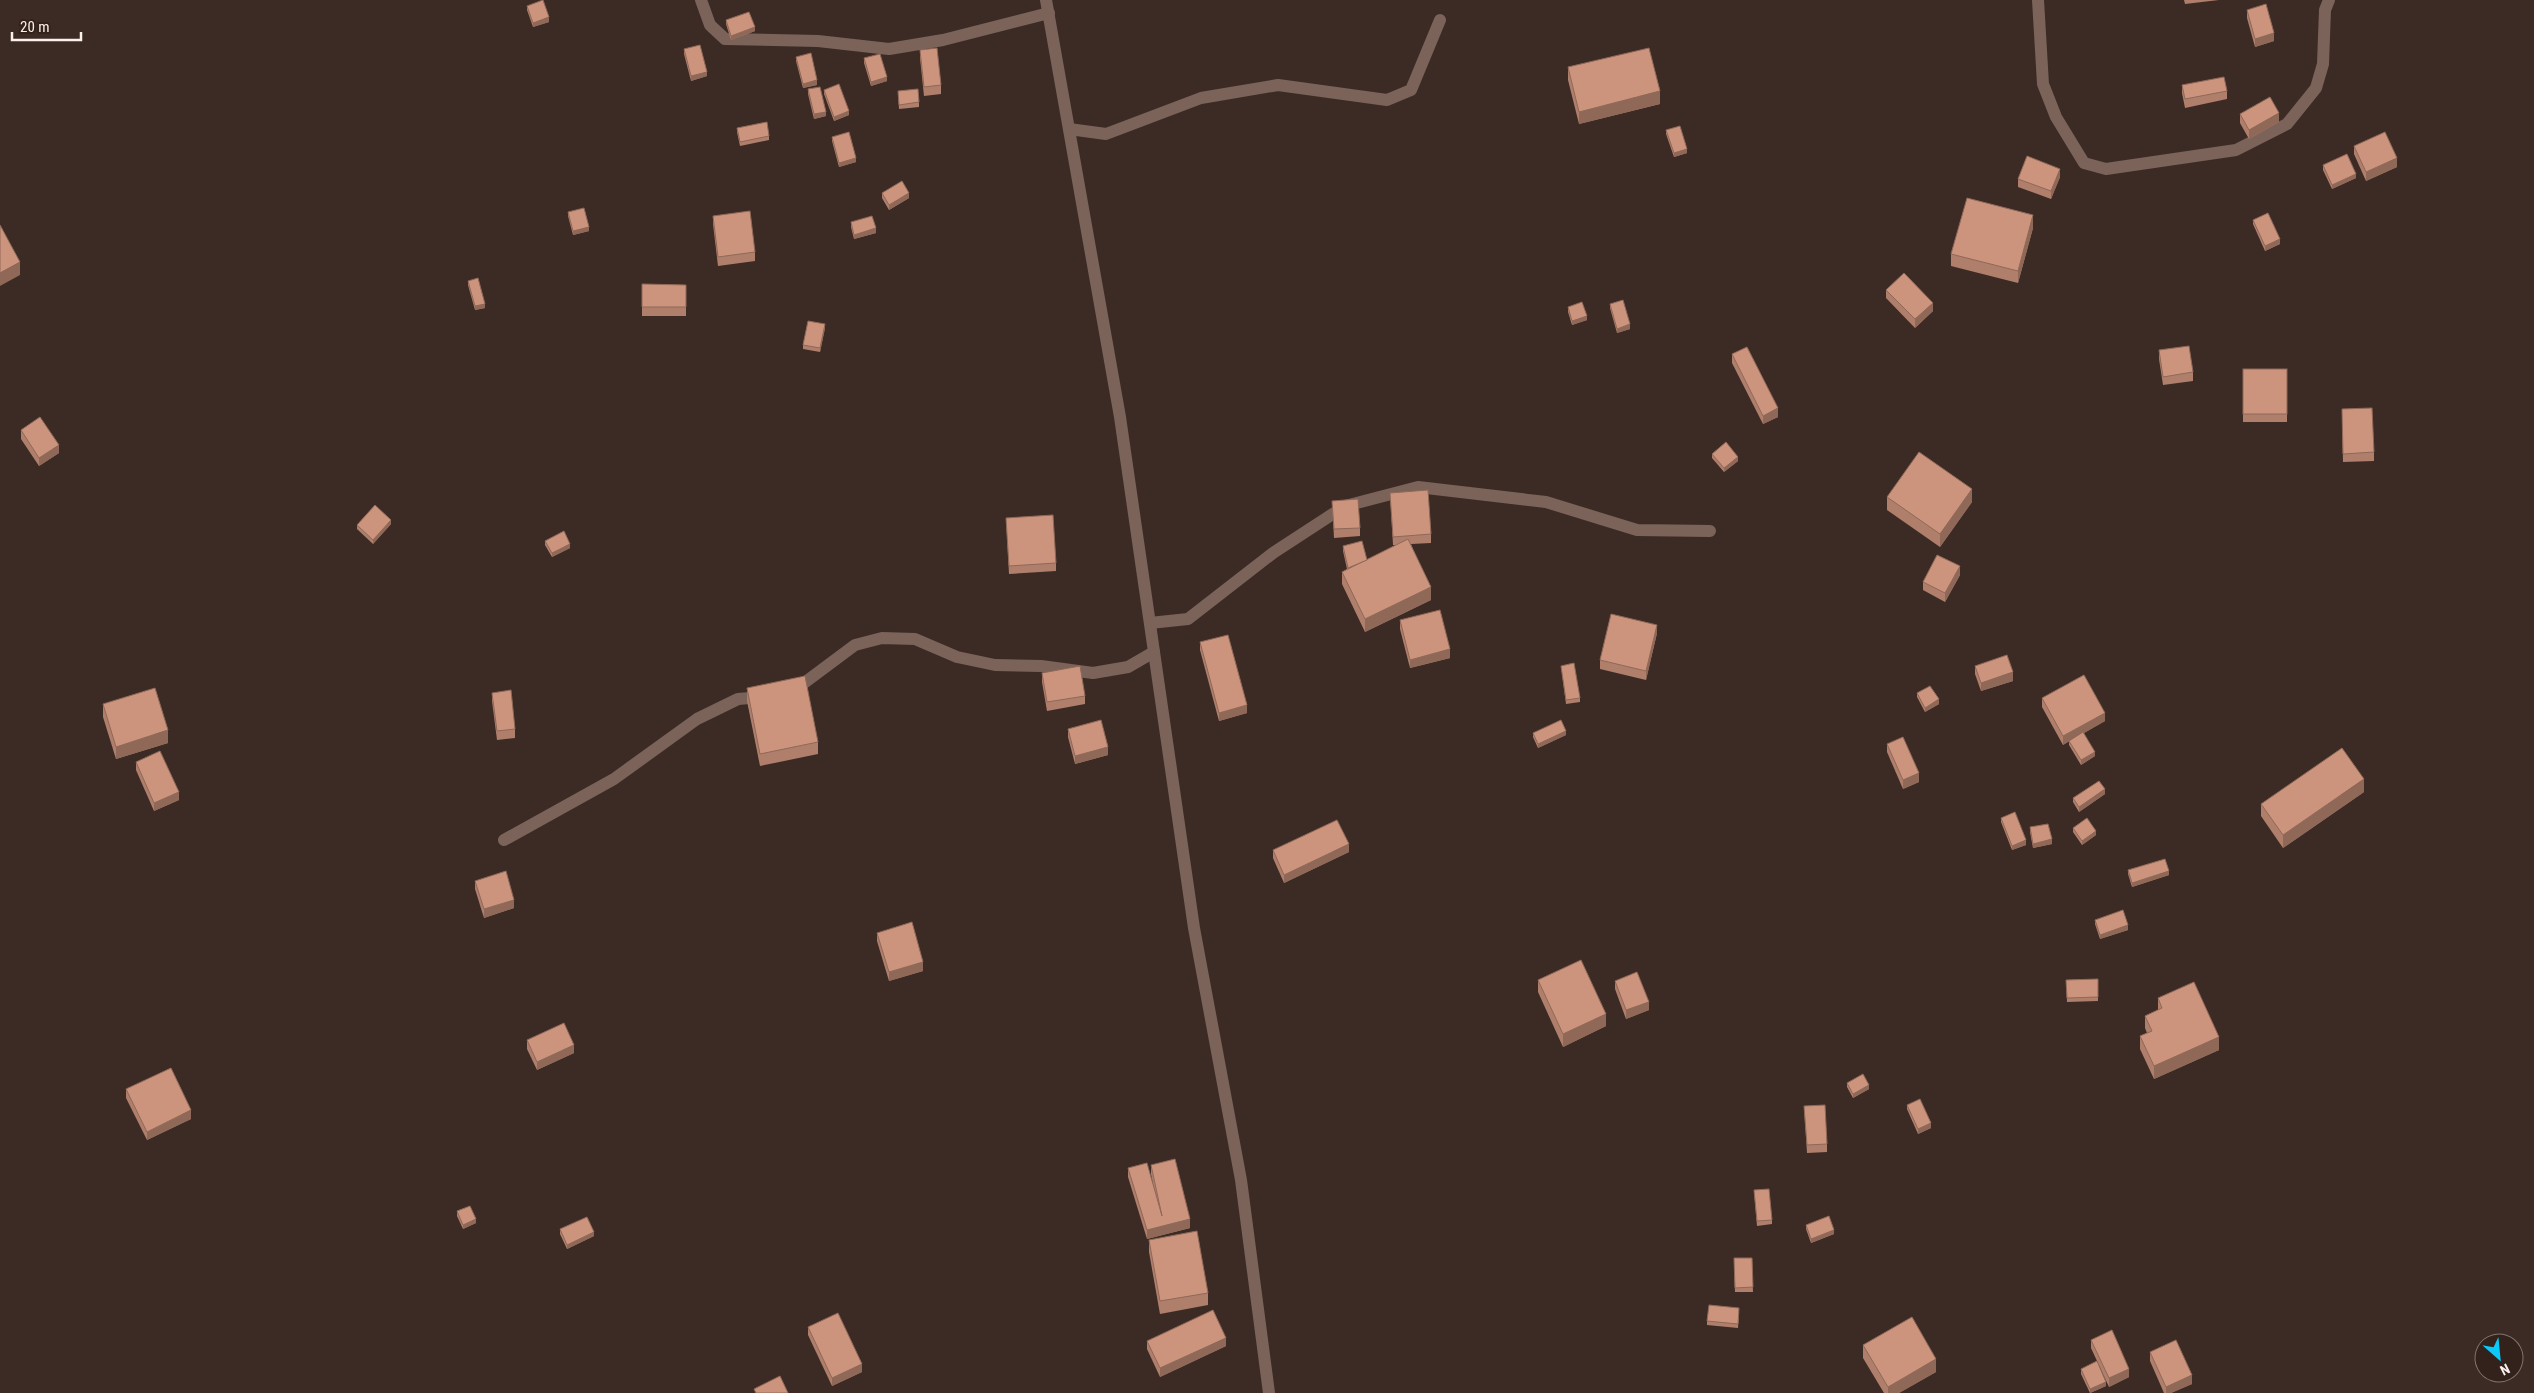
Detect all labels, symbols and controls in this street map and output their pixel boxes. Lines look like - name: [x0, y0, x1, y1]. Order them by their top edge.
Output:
- scale bar: [12, 10, 81, 42]
- text: 20 m: [20, 18, 50, 36]
- north arrow: [2474, 1333, 2524, 1383]
- text: N: [2497, 1361, 2512, 1379]

